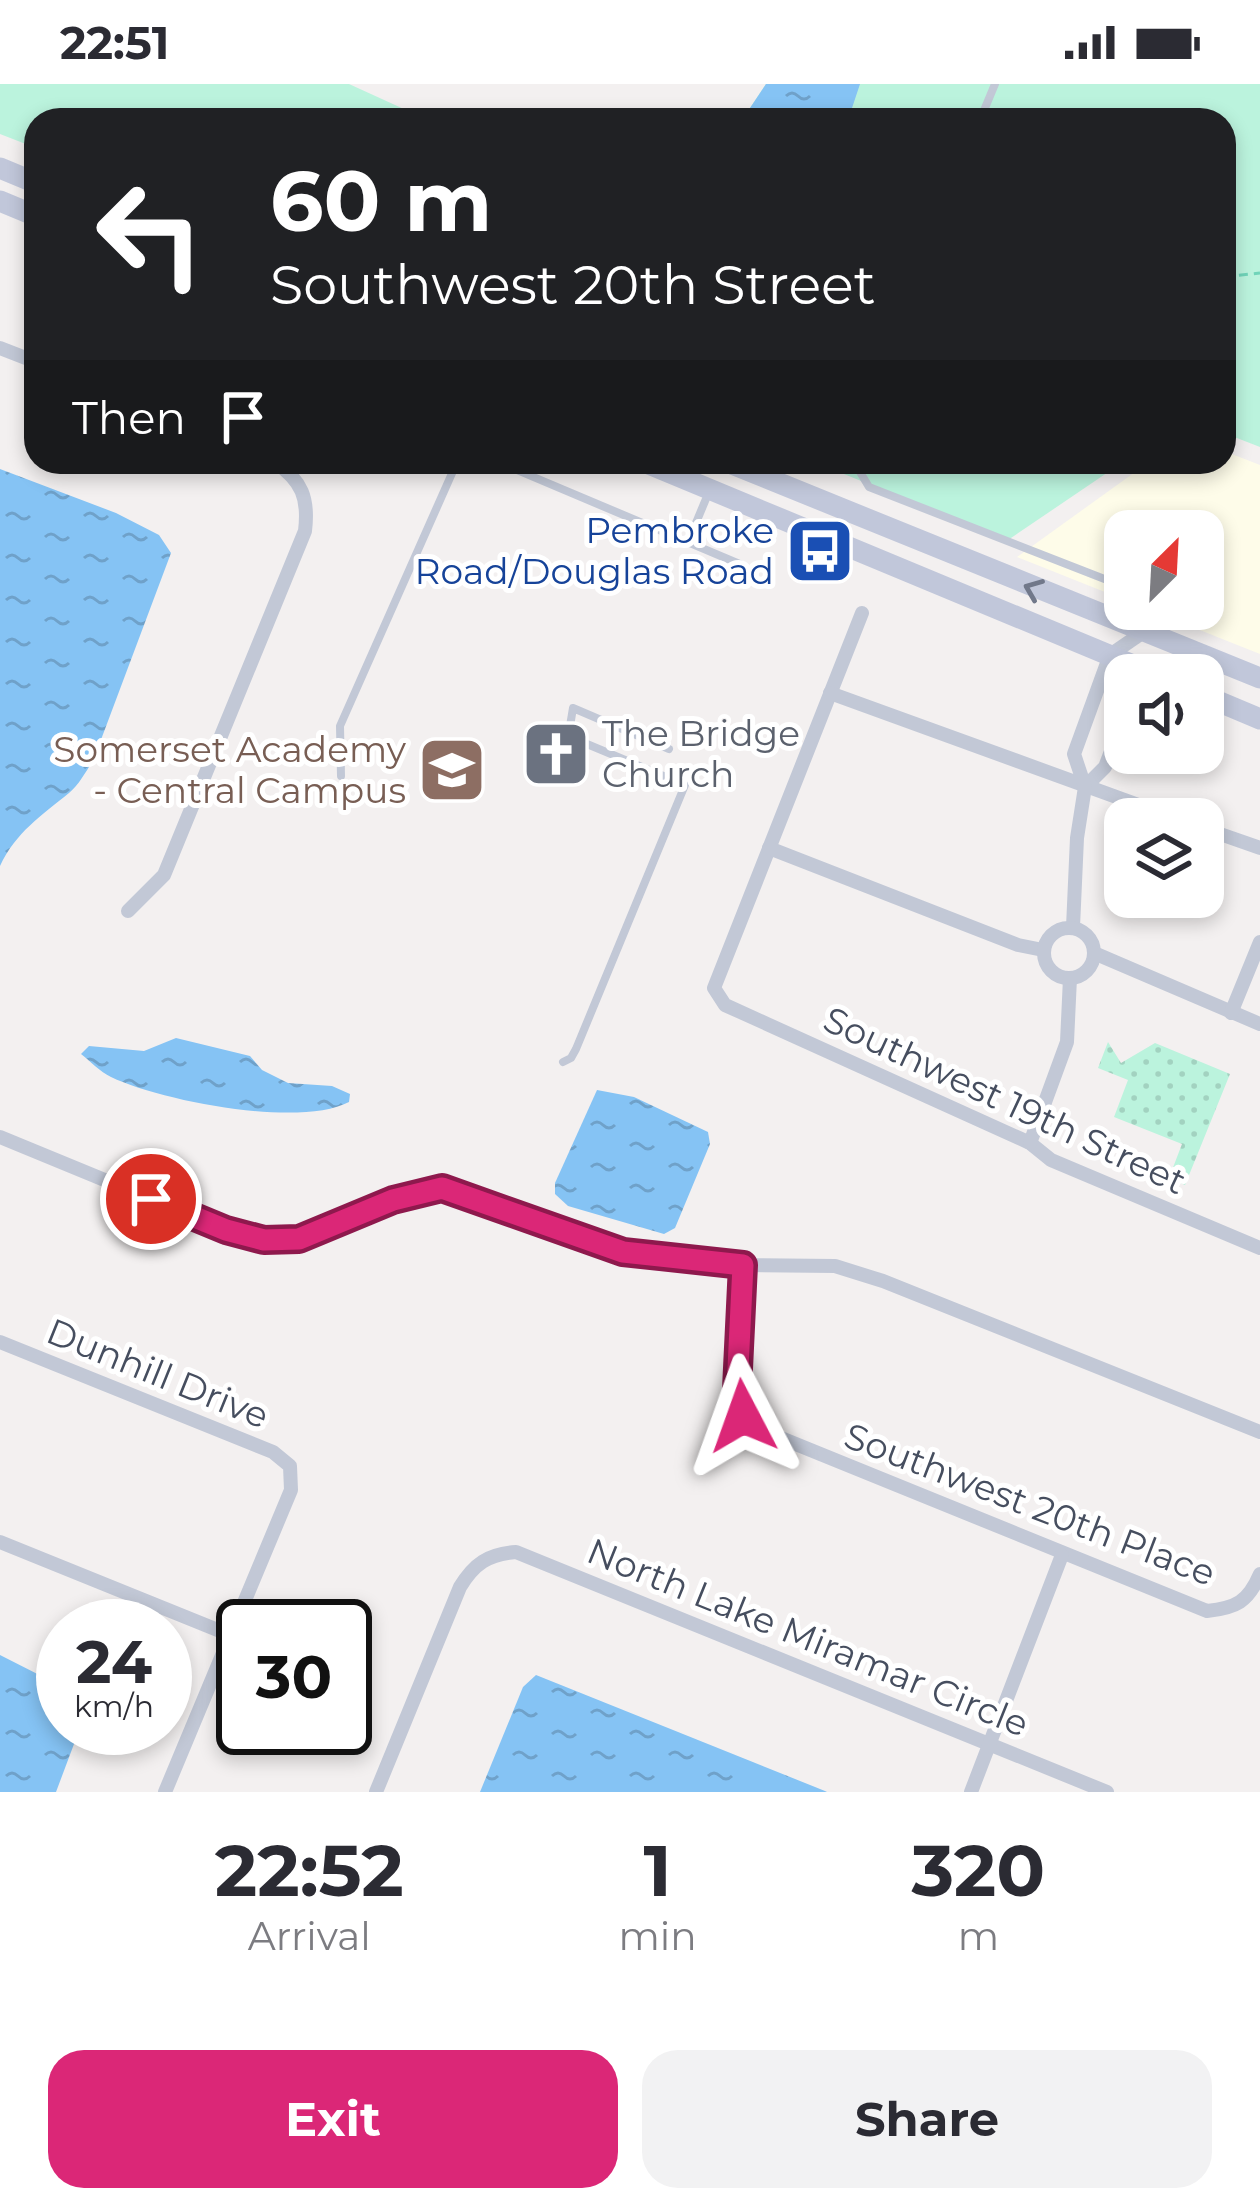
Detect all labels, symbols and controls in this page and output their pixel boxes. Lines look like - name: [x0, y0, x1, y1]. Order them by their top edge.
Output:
- text: 22:51: [60, 15, 169, 70]
- text: 60 m: [270, 150, 492, 252]
- icon: left: [72, 156, 228, 312]
- text: Southwest 20th Street: [270, 252, 876, 318]
- icon: arrive: [210, 384, 276, 450]
- text: Then: [72, 390, 186, 445]
- place label: Pembroke Road/Douglas Road: [415, 508, 774, 593]
- north arrow: [1104, 510, 1224, 630]
- map controls: [1104, 510, 1224, 918]
- bus stop icon: Pembroke Road/Douglas Road: [785, 516, 855, 586]
- one-way arrow: [1024, 578, 1045, 603]
- button: sound: [1104, 654, 1224, 774]
- place label: The Bridge Church: [602, 711, 800, 796]
- church icon: The Bridge Church: [521, 719, 591, 789]
- place label: Somerset Academy - Central Campus: [53, 727, 406, 812]
- school or university icon: Somerset Academy - Central Campus: [417, 735, 487, 805]
- button: layers: [1104, 798, 1224, 918]
- street label: Southwest 19th Street: [817, 997, 1193, 1203]
- pin: [100, 1148, 202, 1250]
- icon: arrive: [118, 1166, 184, 1232]
- street label: Dunhill Drive: [41, 1309, 275, 1437]
- position arrow: [680, 1353, 806, 1479]
- street label: Southwest 20th Place: [838, 1413, 1222, 1595]
- street label: North Lake Miramar Circle: [581, 1528, 1035, 1746]
- speed limit sign: 30: [216, 1599, 372, 1755]
- text: 24: [76, 1625, 152, 1698]
- text: km/h: [74, 1688, 154, 1725]
- text: 22:52: [215, 1826, 404, 1914]
- text: 1: [643, 1826, 672, 1914]
- text: 320: [912, 1826, 1045, 1914]
- text: Arrival: [248, 1912, 371, 1960]
- text: min: [618, 1912, 697, 1960]
- text: m: [958, 1912, 999, 1960]
- button: Exit: [48, 2050, 618, 2188]
- button: Share: [642, 2050, 1212, 2188]

